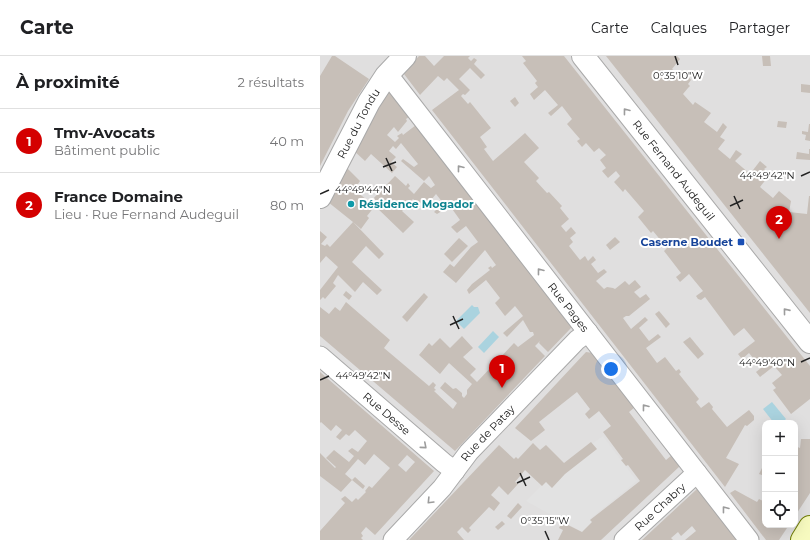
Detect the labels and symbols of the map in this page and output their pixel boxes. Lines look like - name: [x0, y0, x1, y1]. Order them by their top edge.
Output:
- text: 0°35'10"W: [653, 69, 703, 82]
- street label: Rue du Tondu: [334, 86, 383, 161]
- one-way arrow: [624, 108, 631, 115]
- street label: Rue Fernand Audeguil: [630, 117, 718, 224]
- one-way arrow: [458, 166, 465, 173]
- text: 44°49'42"N: [739, 169, 795, 182]
- text: 44°49'44"N: [335, 183, 391, 196]
- place label: Résidence Mogador: [359, 197, 474, 211]
- marker: Résidence Mogador: [346, 199, 356, 209]
- pin: 2: [766, 206, 792, 239]
- place label: Caserne Boudet: [641, 235, 733, 249]
- marker: Caserne Boudet: [736, 237, 746, 247]
- one-way arrow: [538, 268, 545, 275]
- street label: Rue Pages: [545, 280, 592, 335]
- one-way arrow: [783, 309, 790, 316]
- pin: 1: [489, 355, 515, 388]
- text: 44°49'40"N: [739, 356, 795, 369]
- your location: [601, 359, 621, 379]
- text: 44°49'42"N: [335, 369, 391, 382]
- street label: Rue Desse: [360, 389, 413, 438]
- street label: Rue de Patay: [458, 402, 518, 464]
- one-way arrow: [643, 404, 650, 411]
- one-way arrow: [419, 441, 426, 448]
- street label: Rue Chabry: [632, 480, 688, 534]
- one-way arrow: [427, 496, 435, 504]
- one-way arrow: [723, 507, 730, 514]
- text: 0°35'15"W: [521, 514, 569, 527]

